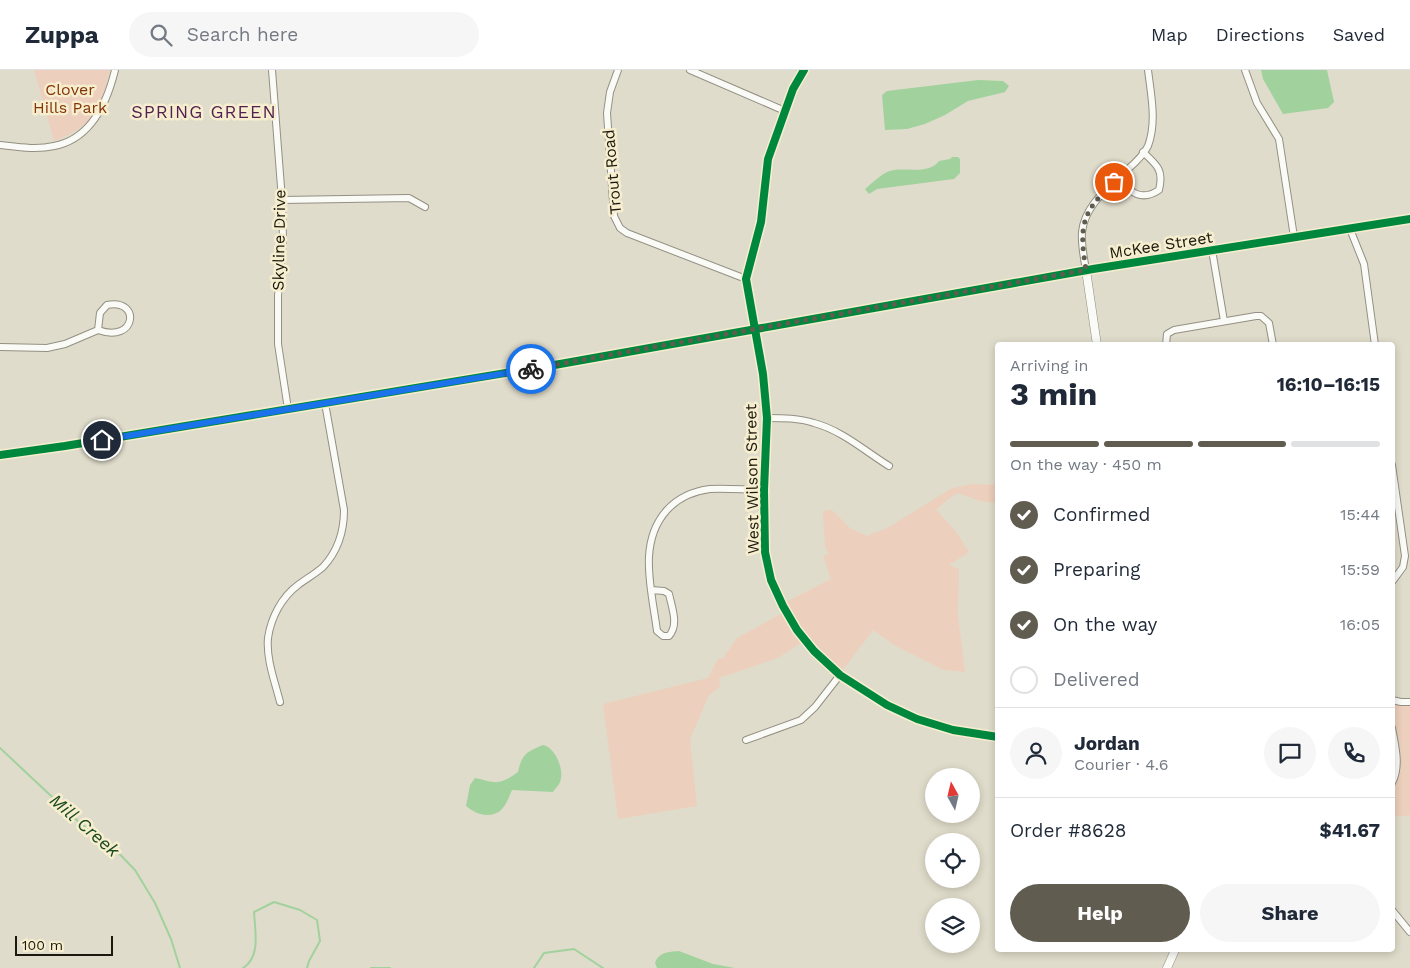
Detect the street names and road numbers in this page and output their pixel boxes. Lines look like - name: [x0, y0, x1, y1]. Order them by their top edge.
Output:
- street label: Trout Road: [599, 129, 625, 215]
- street label: Skyline Drive: [269, 189, 289, 291]
- street label: McKee Street: [1108, 227, 1214, 263]
- street label: West Wilson Street: [741, 403, 763, 554]

